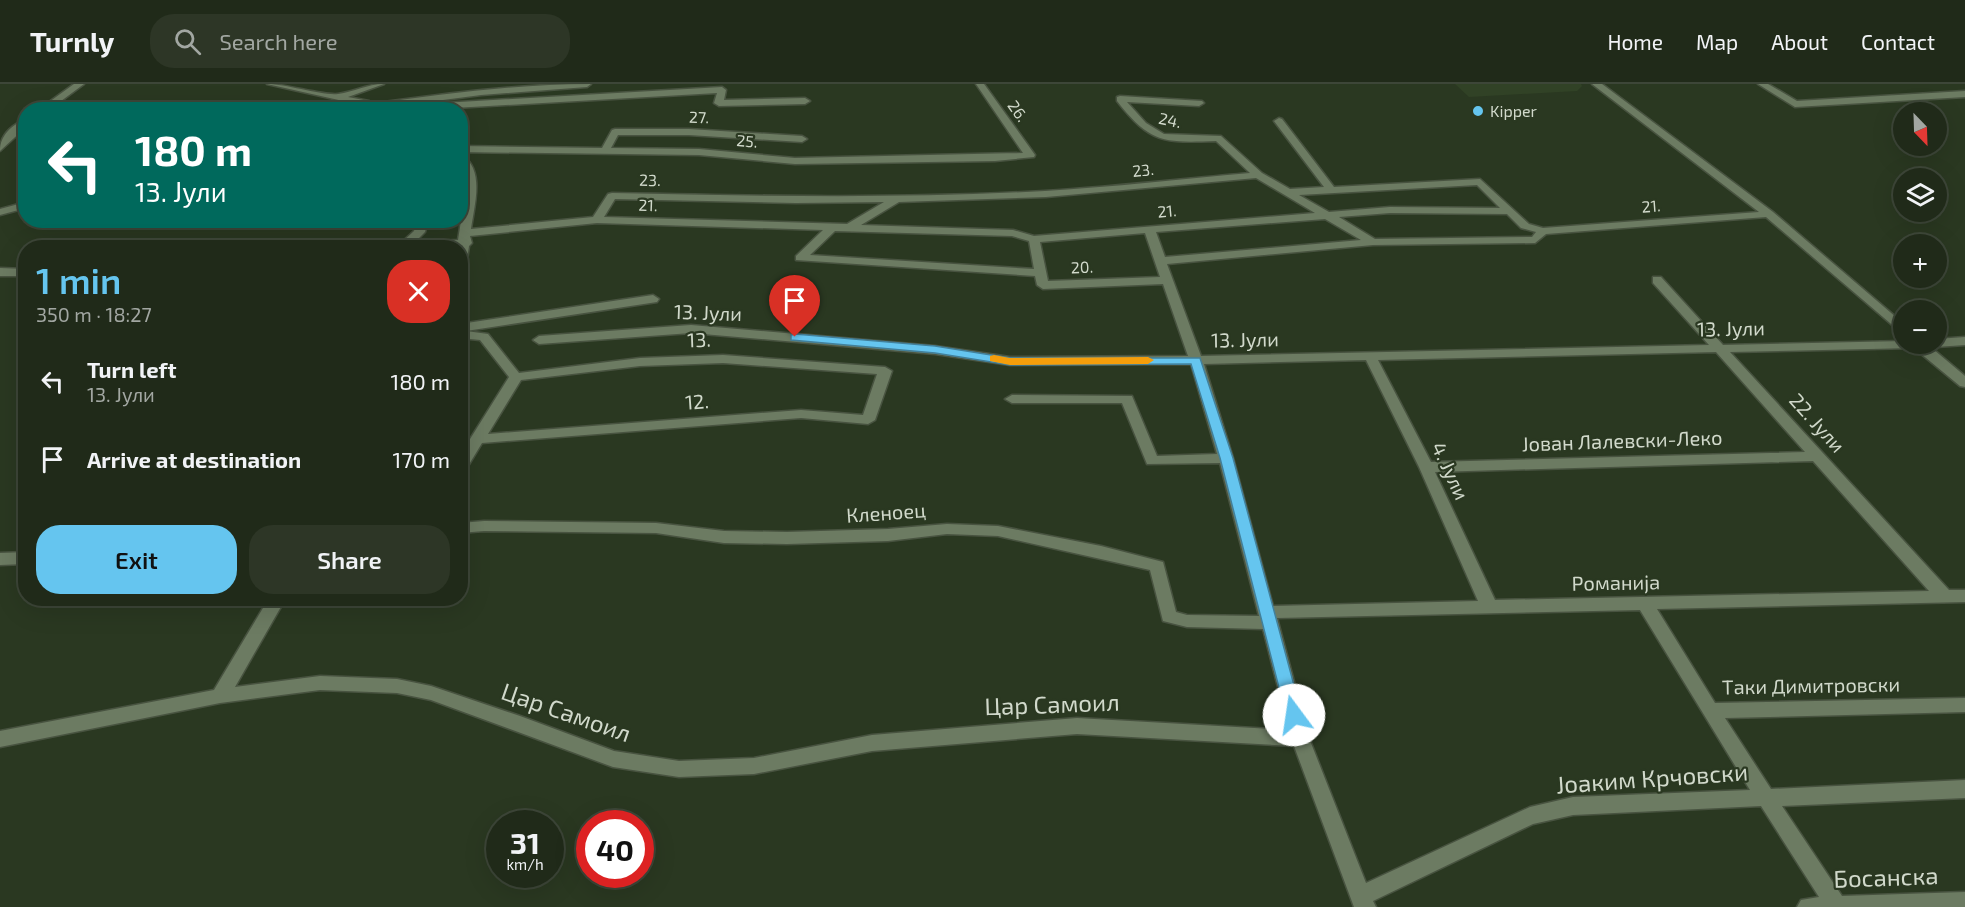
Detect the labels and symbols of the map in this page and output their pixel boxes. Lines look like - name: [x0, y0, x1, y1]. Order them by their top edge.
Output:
- street label: 26.: [1004, 96, 1032, 125]
- place label: Kipper: [1490, 101, 1538, 120]
- north arrow: [1893, 102, 1947, 156]
- marker: Kipper: [1471, 104, 1485, 118]
- street label: 27.: [689, 107, 709, 126]
- street label: 24.: [1157, 108, 1183, 131]
- street label: 25.: [736, 130, 758, 151]
- street label: 23.: [1131, 159, 1155, 180]
- street label: 23.: [639, 170, 661, 189]
- street label: 21.: [638, 195, 658, 214]
- street label: 21.: [1641, 195, 1661, 216]
- street label: 21.: [1157, 200, 1177, 221]
- street label: 20.: [1071, 257, 1093, 276]
- pin: [769, 275, 820, 337]
- street label: 13. Јули: [674, 299, 742, 326]
- street label: 13. Јули: [1697, 315, 1765, 342]
- street label: 13. Јули: [1211, 326, 1279, 353]
- street label: 13.: [687, 327, 711, 351]
- street label: 12.: [684, 388, 710, 414]
- street label: 22. Јули: [1784, 388, 1851, 458]
- street label: Јован Лалевски-Леко: [1521, 425, 1723, 455]
- street label: 4. Јули: [1426, 438, 1475, 504]
- street label: Кленоец: [845, 497, 927, 527]
- street label: Романија: [1571, 569, 1660, 595]
- street label: Таки Димитровски: [1722, 671, 1900, 699]
- street label: Цар Самоил: [498, 676, 635, 747]
- position arrow: [1262, 683, 1326, 747]
- street label: Цар Самоил: [984, 687, 1120, 720]
- street label: Јоаким Крчовски: [1555, 756, 1749, 799]
- speed limit sign: 40: [576, 810, 654, 888]
- street label: Босанска: [1833, 860, 1939, 893]

